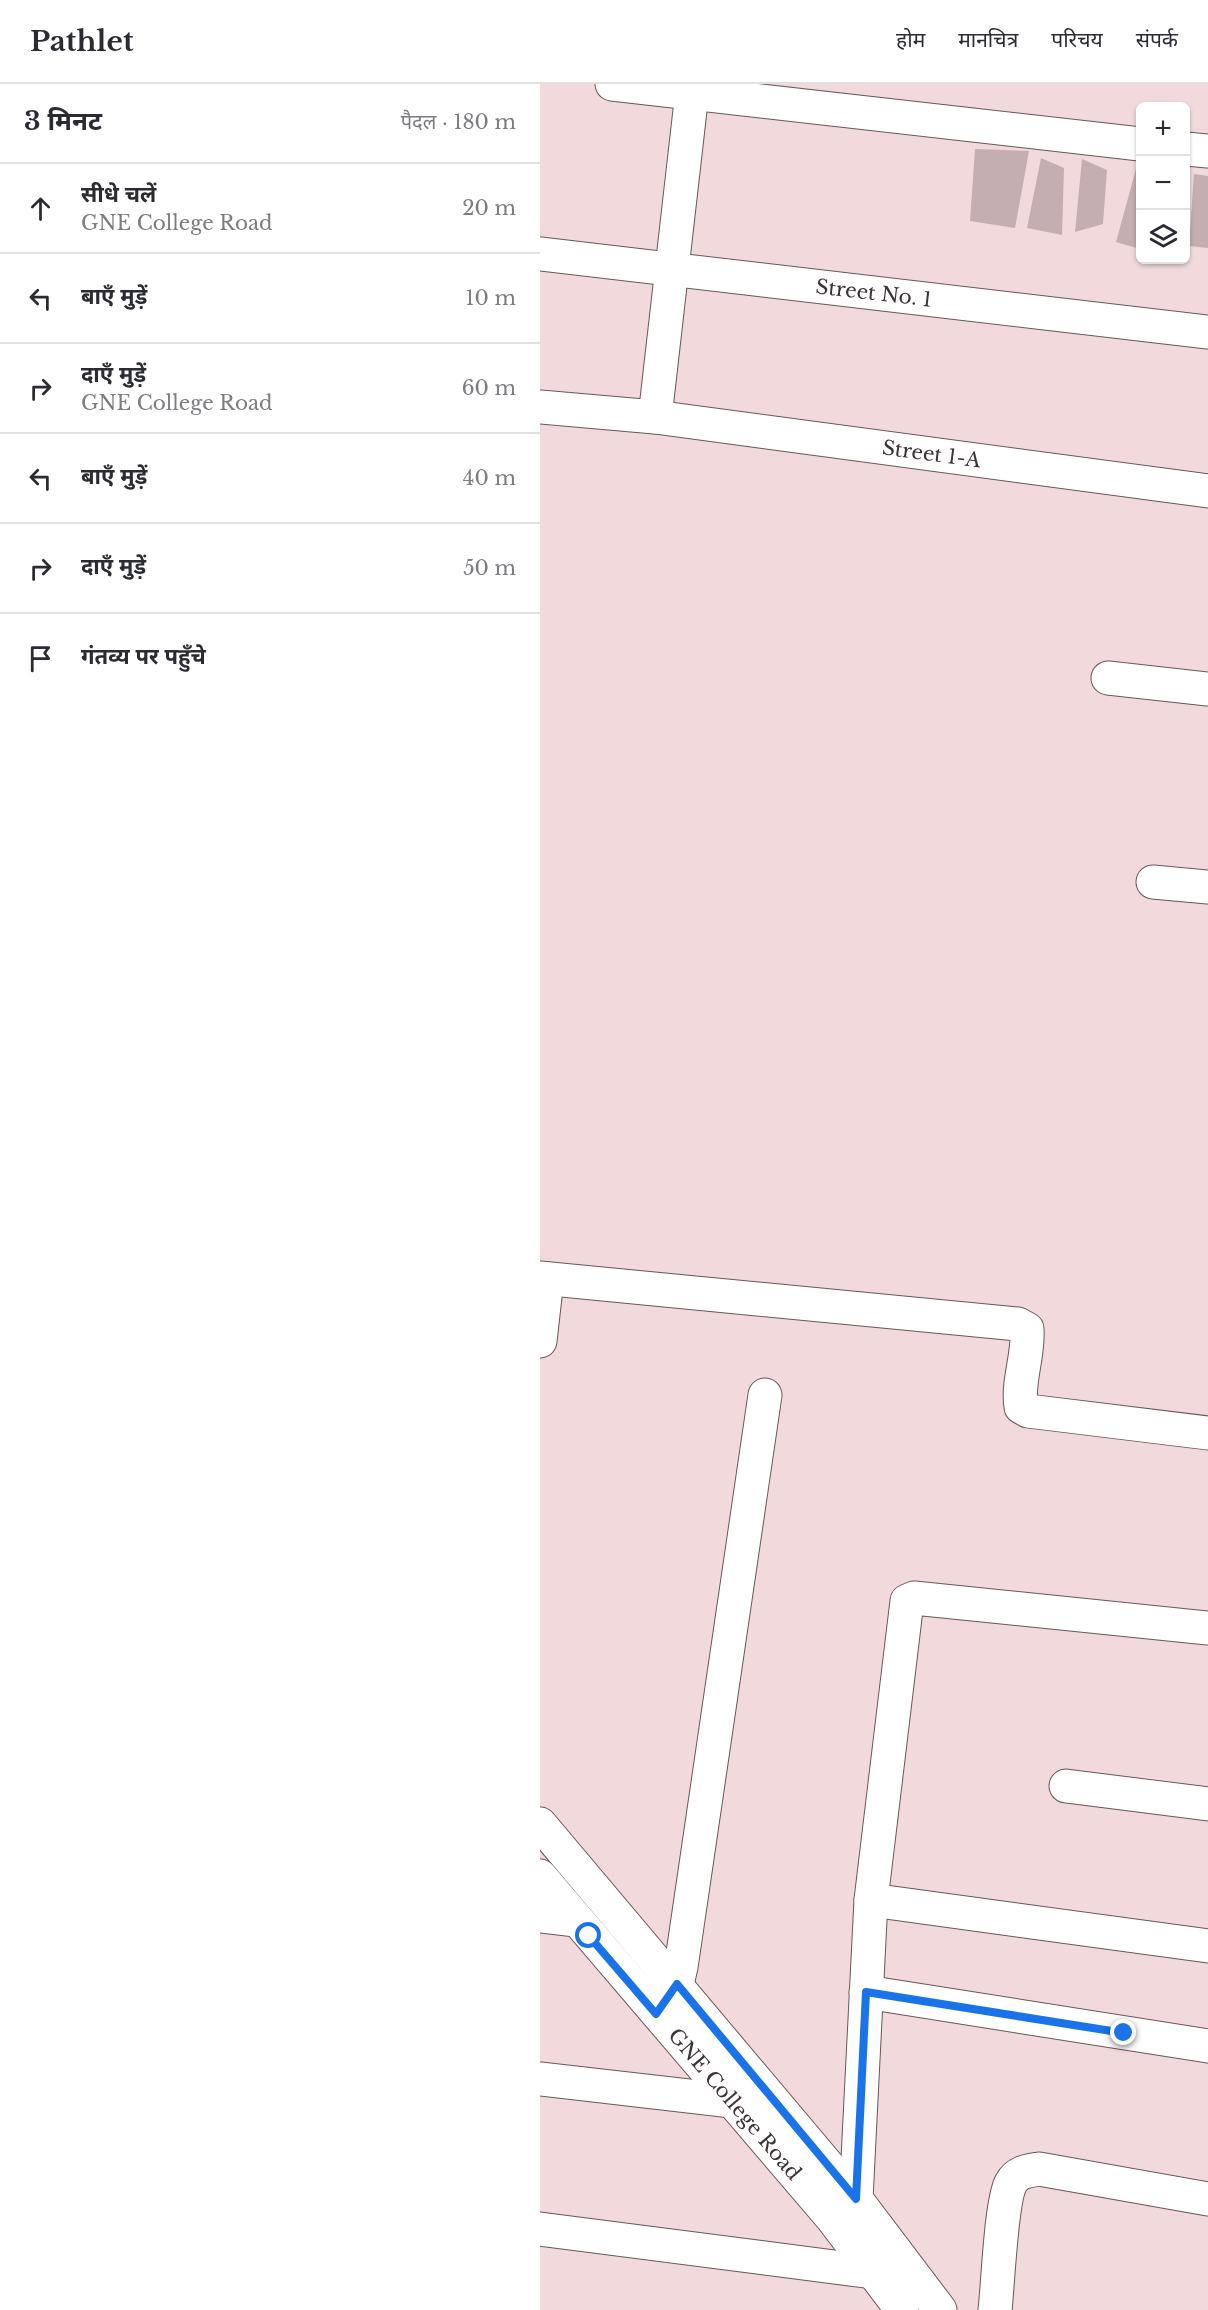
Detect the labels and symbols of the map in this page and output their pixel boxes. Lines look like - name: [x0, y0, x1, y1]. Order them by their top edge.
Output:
- street label: Street No. 1: [815, 274, 933, 312]
- street label: Street 1-A: [881, 436, 983, 473]
- route start: [575, 1922, 601, 1948]
- route end: [1110, 2019, 1136, 2045]
- street label: GNE College Road: [663, 2023, 806, 2185]

